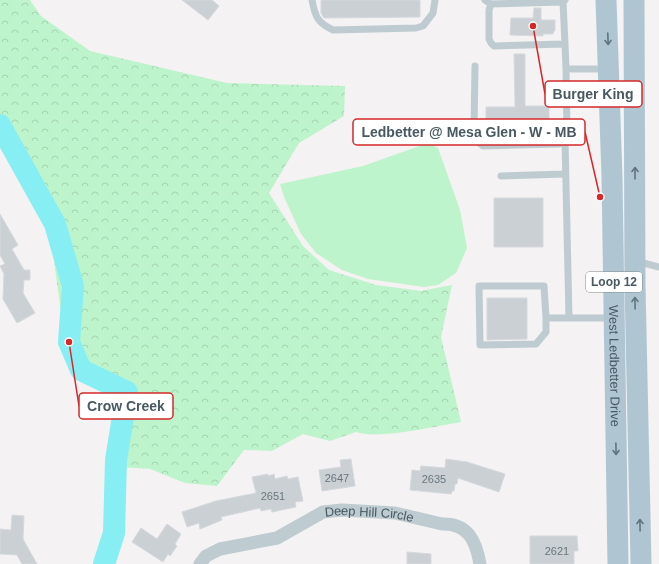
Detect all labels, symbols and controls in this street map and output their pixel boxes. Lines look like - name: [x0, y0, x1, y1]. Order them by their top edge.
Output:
- one-way arrow: [604, 32, 612, 45]
- callout: Burger King: [545, 81, 642, 107]
- text: Burger King: [553, 86, 633, 102]
- callout: Ledbetter @ Mesa Glen - W - MB: [353, 119, 585, 145]
- text: Ledbetter @ Mesa Glen - W - MB: [361, 124, 577, 140]
- one-way arrow: [631, 167, 639, 180]
- road number: Loop 12: [586, 272, 642, 292]
- one-way arrow: [631, 297, 639, 310]
- street label: West Ledbetter Drive: [606, 305, 623, 427]
- callout: Crow Creek: [79, 393, 173, 419]
- text: Crow Creek: [87, 398, 165, 414]
- one-way arrow: [613, 442, 620, 455]
- house number: 2647: [325, 472, 349, 484]
- house number: 2635: [422, 473, 446, 485]
- house number: 2651: [261, 490, 285, 502]
- street label: Deep Hill Circle: [324, 503, 415, 525]
- one-way arrow: [637, 519, 644, 532]
- house number: 2621: [545, 545, 569, 557]

